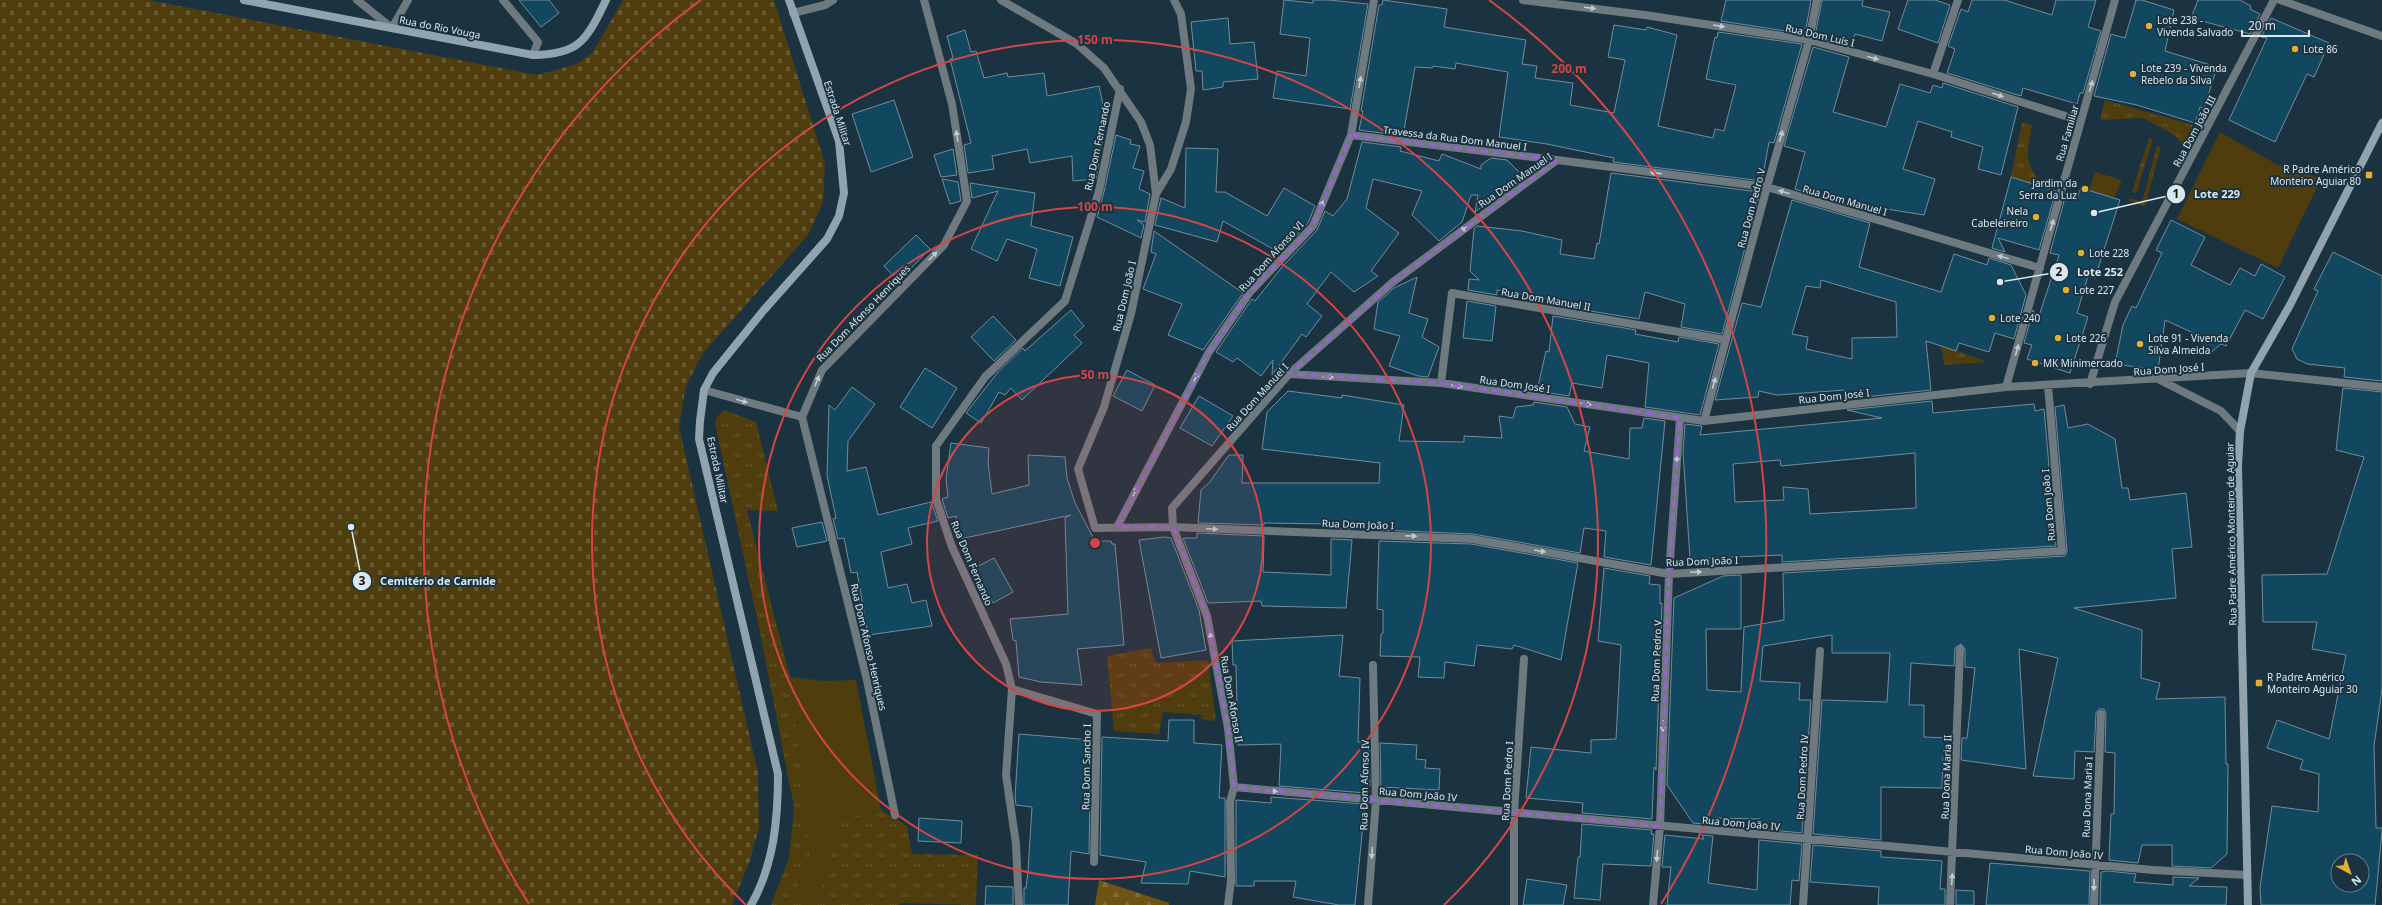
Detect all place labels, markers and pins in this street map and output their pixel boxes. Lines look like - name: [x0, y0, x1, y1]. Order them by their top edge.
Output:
- place label: Lote 238 - Vivenda Salvado: [2157, 13, 2233, 39]
- marker: Lote 238 - Vivenda Salvado: [2144, 21, 2154, 31]
- place label: Lote 86: [2303, 42, 2338, 56]
- marker: Lote 86: [2290, 44, 2300, 54]
- place label: Lote 239 - Vivenda Rebelo da Silva: [2141, 61, 2227, 87]
- marker: Lote 239 - Vivenda Rebelo da Silva: [2128, 69, 2138, 79]
- place label: R Padre Américo Monteiro Aguiar 80: [2270, 162, 2361, 188]
- marker: R Padre Américo Monteiro Aguiar 80: [2364, 170, 2374, 180]
- place label: Jardim da Serra da Luz: [2019, 176, 2077, 202]
- callout: Lote 229: [2166, 182, 2248, 205]
- marker: Jardim da Serra da Luz: [2080, 184, 2090, 194]
- place label: Nela Cabeleireiro: [1971, 204, 2028, 230]
- marker: Nela Cabeleireiro: [2031, 212, 2041, 222]
- place label: Lote 228: [2089, 246, 2130, 260]
- marker: Lote 228: [2076, 248, 2086, 258]
- callout: Lote 252: [2049, 260, 2131, 283]
- place label: Lote 227: [2074, 283, 2115, 297]
- marker: Lote 227: [2061, 285, 2071, 295]
- place label: Lote 240: [2000, 311, 2041, 325]
- marker: Lote 240: [1987, 313, 1997, 323]
- place label: Lote 226: [2066, 331, 2107, 345]
- place label: Lote 91 - Vivenda Silva Almeida: [2148, 331, 2228, 357]
- marker: Lote 226: [2053, 333, 2063, 343]
- marker: Lote 91 - Vivenda Silva Almeida: [2135, 339, 2145, 349]
- place label: MK Minimercado: [2043, 356, 2123, 370]
- marker: MK Minimercado: [2030, 358, 2040, 368]
- centre of rings: [1088, 536, 1102, 550]
- callout: Cemitério de Carnide: [352, 570, 504, 593]
- place label: R Padre Américo Monteiro Aguiar 30: [2267, 670, 2358, 696]
- marker: R Padre Américo Monteiro Aguiar 30: [2254, 678, 2264, 688]

